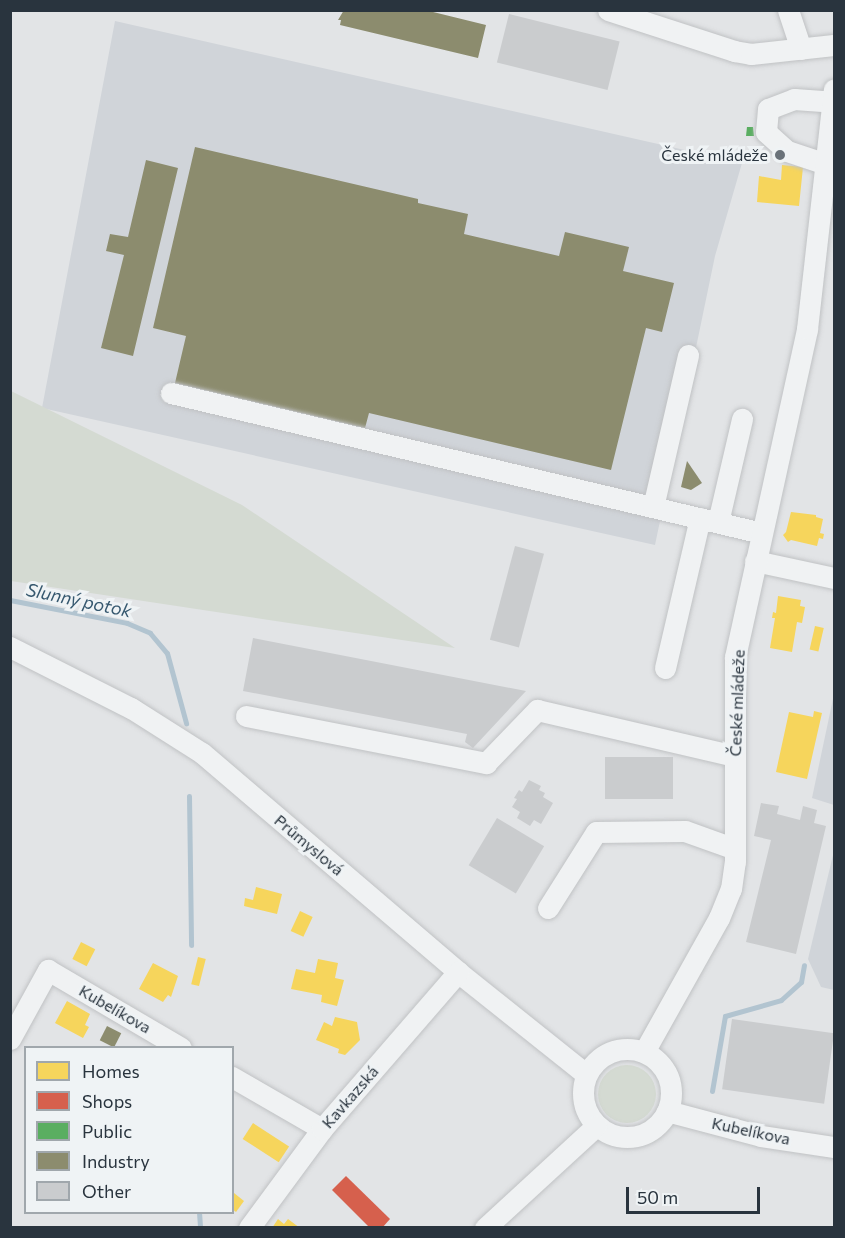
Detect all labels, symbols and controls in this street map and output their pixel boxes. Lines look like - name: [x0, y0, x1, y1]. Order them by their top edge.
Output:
- place label: České mládeže: [661, 145, 768, 165]
- marker: České mládeže: [773, 148, 787, 162]
- water label: Slunný potok: [24, 578, 134, 622]
- street label: České mládeže: [726, 649, 748, 757]
- street label: Průmyslová: [271, 811, 347, 879]
- street label: Kubelíkova: [76, 981, 154, 1037]
- legend: [24, 1046, 234, 1214]
- text: Homes: [82, 1060, 140, 1082]
- street label: Kavkazská: [318, 1062, 382, 1132]
- text: Shops: [82, 1090, 132, 1112]
- street label: Kubelíkova: [710, 1113, 792, 1149]
- text: Public: [82, 1120, 132, 1142]
- text: Industry: [82, 1150, 150, 1172]
- scale bar: [629, 1175, 762, 1213]
- text: Other: [82, 1180, 131, 1202]
- text: 50 m: [637, 1186, 678, 1208]

